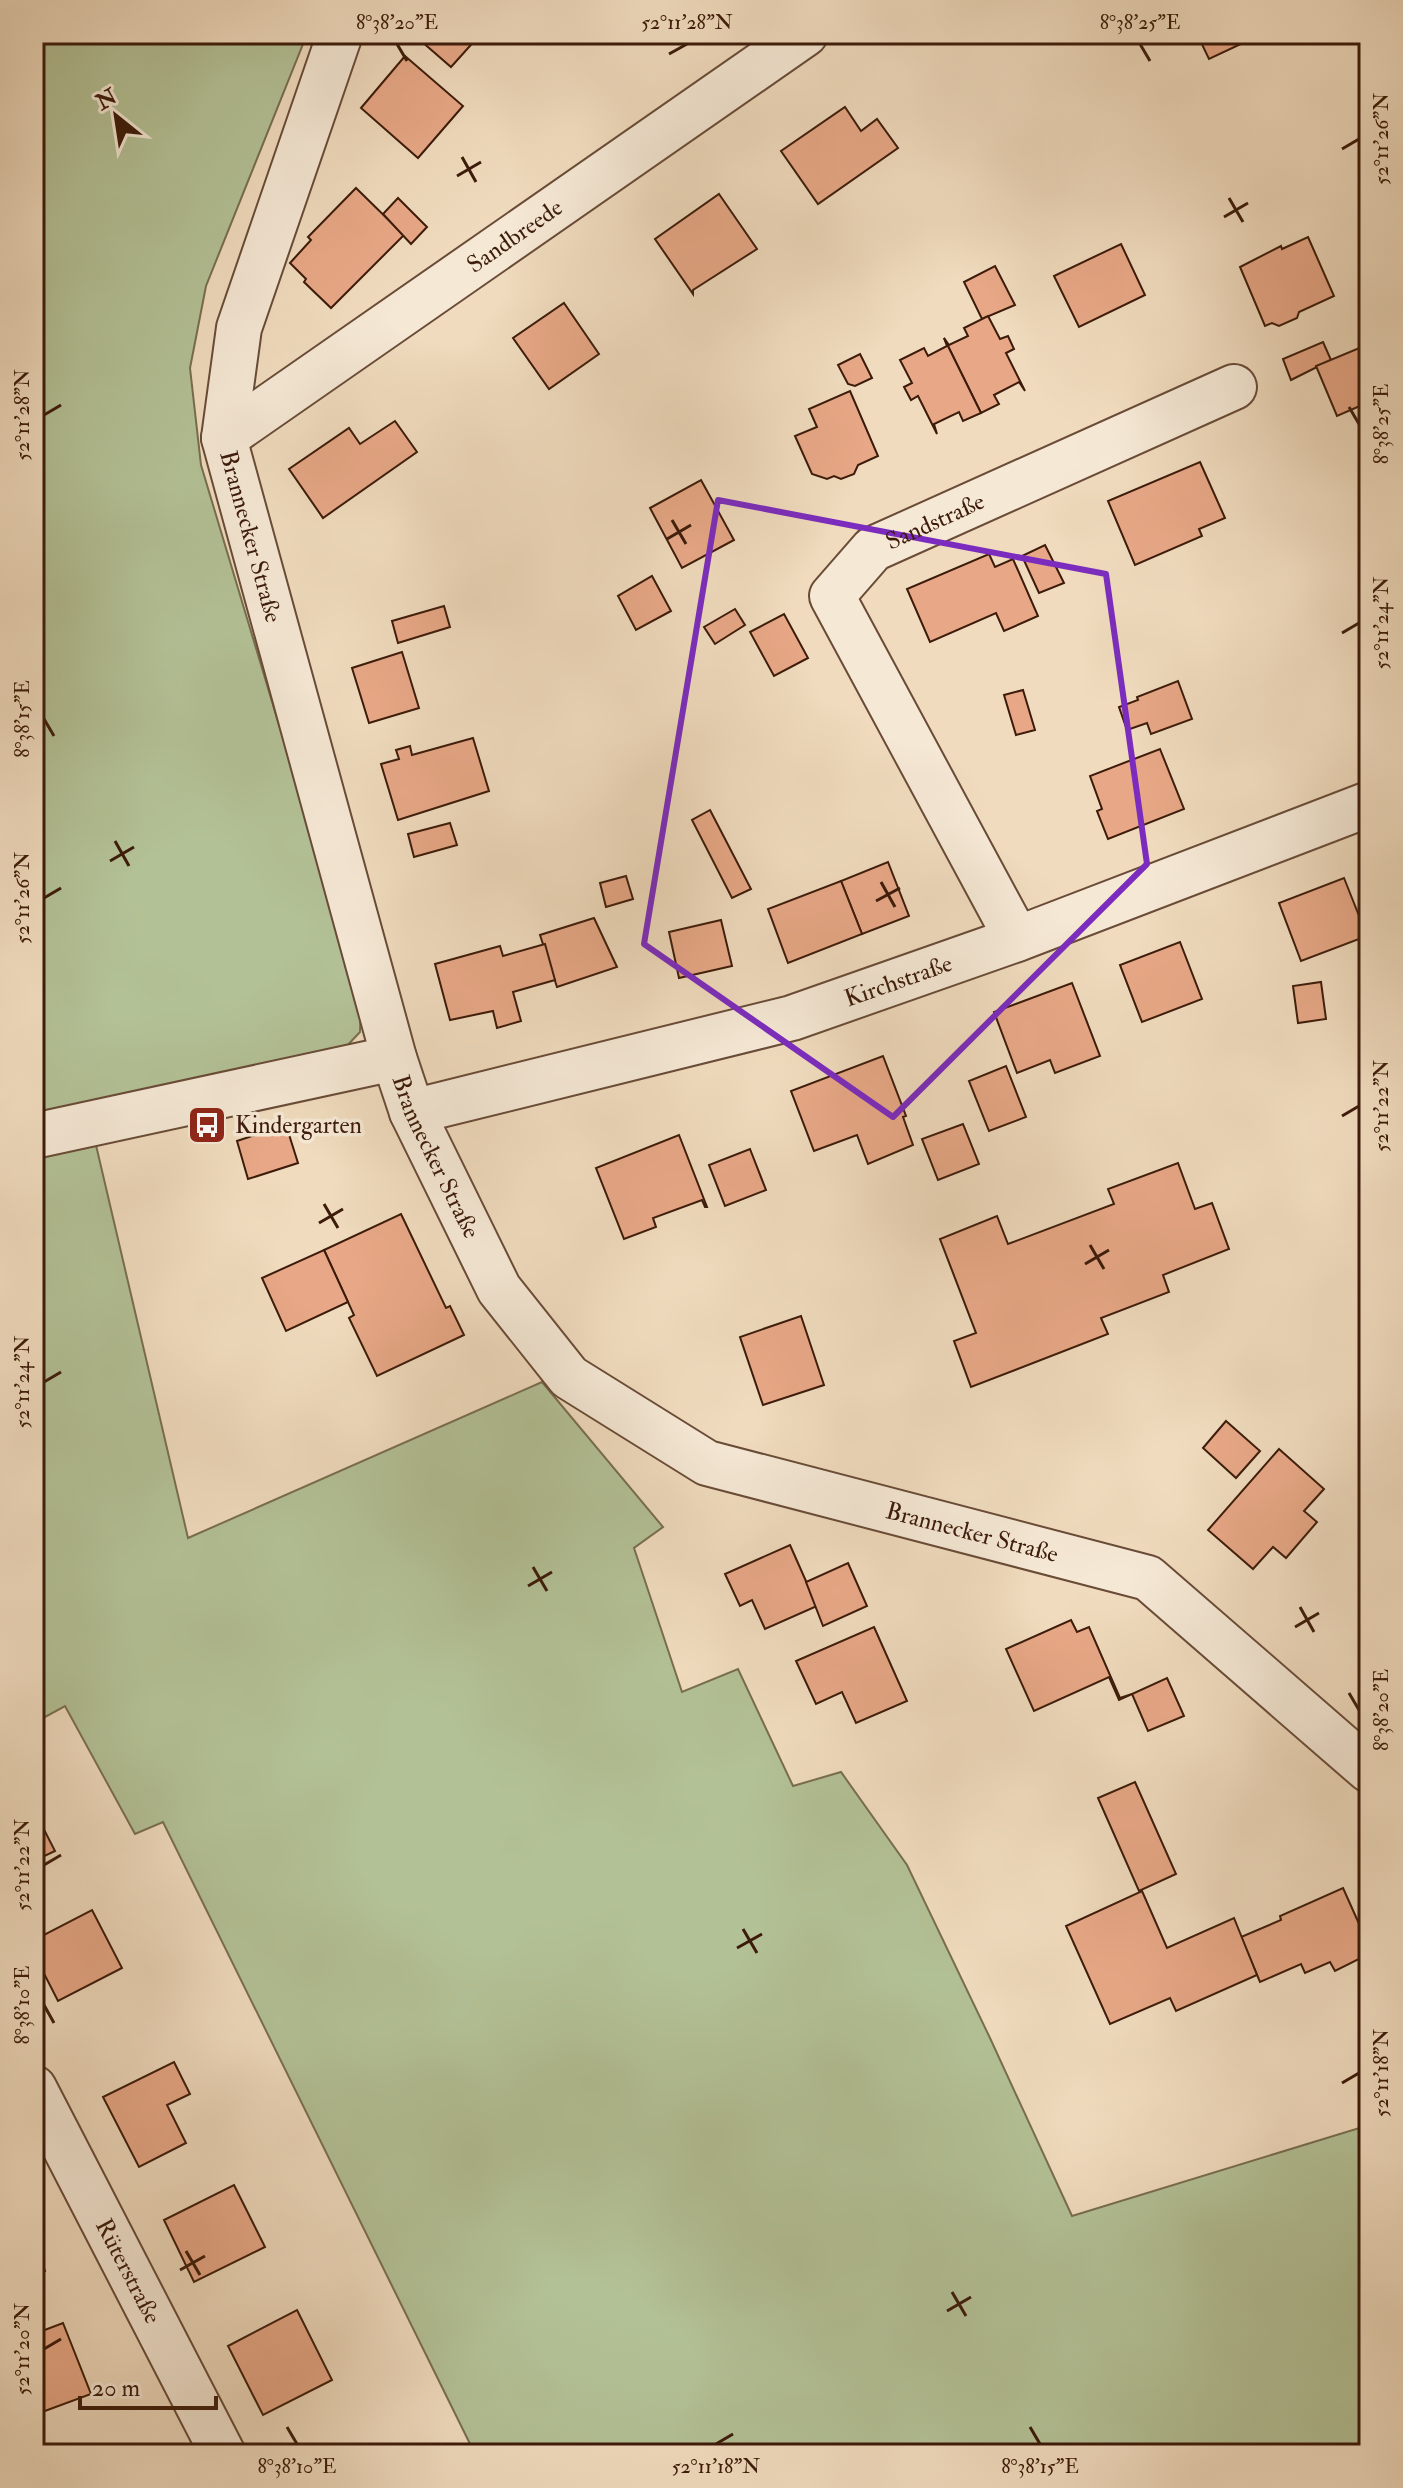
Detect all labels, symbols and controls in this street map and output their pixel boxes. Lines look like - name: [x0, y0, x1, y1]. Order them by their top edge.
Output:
- text: 8°38'20"E: [356, 10, 438, 35]
- text: 52°11'28"N: [641, 10, 733, 35]
- text: 8°38'25"E: [1100, 10, 1180, 35]
- north arrow: [76, 76, 156, 156]
- text: N: [90, 82, 122, 117]
- text: 52°11'26"N: [1369, 93, 1394, 185]
- street label: Sandbreede: [461, 192, 569, 280]
- text: 52°11'28"N: [10, 369, 35, 461]
- text: 8°38'25"E: [1369, 384, 1394, 464]
- street label: Brannecker Straße: [212, 447, 289, 626]
- street label: Sandstraße: [881, 486, 990, 557]
- text: 52°11'24"N: [1369, 576, 1394, 669]
- text: 8°38'15"E: [10, 680, 35, 758]
- text: 52°11'26"N: [10, 852, 35, 944]
- street label: Kirchstraße: [840, 948, 956, 1014]
- text: 52°11'22"N: [1369, 1060, 1394, 1152]
- street label: Brannecker Straße: [385, 1071, 487, 1244]
- bus stop icon: Kindergarten: [186, 1104, 228, 1146]
- place label: Kindergarten: [235, 1110, 362, 1141]
- text: 52°11'24"N: [10, 1335, 35, 1428]
- street label: Brannecker Straße: [882, 1495, 1062, 1570]
- text: 8°38'20"E: [1369, 1669, 1394, 1751]
- text: 52°11'22"N: [10, 1819, 35, 1911]
- text: 8°38'10"E: [10, 1965, 35, 2045]
- text: 52°11'18"N: [1369, 2029, 1394, 2117]
- street label: Rüterstraße: [88, 2214, 168, 2329]
- text: 52°11'20"N: [10, 2303, 35, 2395]
- scale bar: [80, 2360, 216, 2410]
- text: 20 m: [92, 2373, 141, 2404]
- text: 8°38'10"E: [257, 2454, 337, 2479]
- text: 52°11'18"N: [672, 2454, 760, 2479]
- text: 8°38'15"E: [1001, 2454, 1079, 2479]

